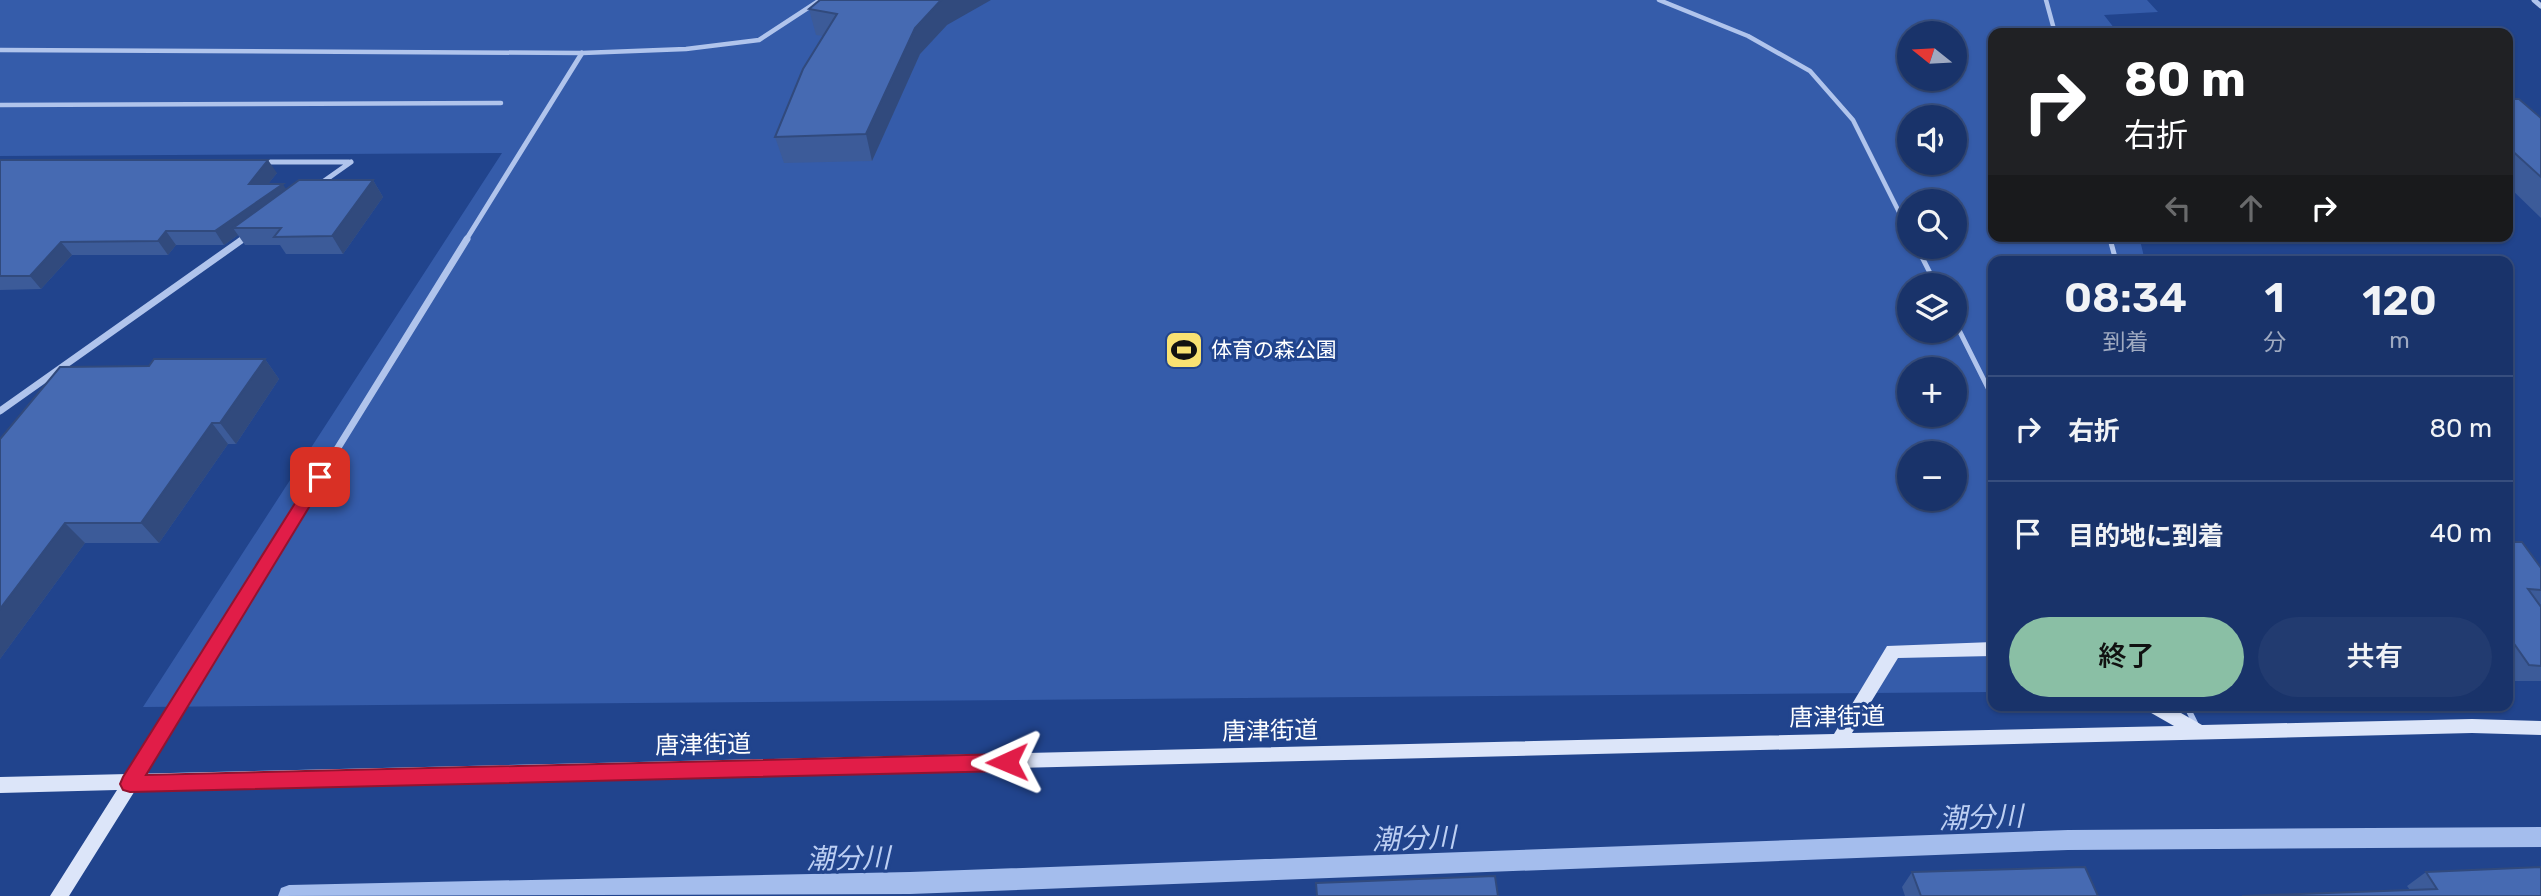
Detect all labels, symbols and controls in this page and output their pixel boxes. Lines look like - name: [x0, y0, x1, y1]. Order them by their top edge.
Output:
- north arrow: [1897, 21, 1967, 91]
- map controls: [1897, 21, 1967, 511]
- text: 80 m: [2124, 50, 2246, 108]
- icon: right: [2009, 56, 2100, 147]
- button: sound: [1897, 105, 1967, 175]
- text: 右折: [2124, 116, 2188, 154]
- button: search: [1897, 189, 1967, 259]
- icon: left: [2159, 189, 2197, 227]
- icon: ahead: [2232, 189, 2270, 227]
- icon: right: [2305, 189, 2343, 227]
- button: layers: [1897, 273, 1967, 343]
- text: 08:34: [2064, 273, 2187, 323]
- text: 1: [2265, 273, 2285, 323]
- text: 120: [2362, 276, 2437, 326]
- text: m: [2389, 326, 2410, 354]
- text: 到着: [2103, 328, 2149, 356]
- text: 分: [2263, 328, 2286, 356]
- sports icon: 体育の森公園: [1163, 329, 1205, 371]
- place label: 体育の森公園: [1211, 337, 1337, 362]
- button: +: [1897, 357, 1967, 427]
- icon: right: [2009, 410, 2047, 448]
- text: 80 m: [2429, 413, 2492, 444]
- text: 右折: [2068, 416, 2120, 447]
- button: −: [1897, 441, 1967, 511]
- pin: [290, 447, 350, 507]
- icon: arrive: [301, 458, 339, 496]
- icon: arrive: [2009, 515, 2047, 553]
- text: 40 m: [2430, 518, 2492, 549]
- text: 目的地に到着: [2068, 521, 2224, 552]
- button: 終了: [2009, 617, 2244, 697]
- button: 共有: [2258, 617, 2492, 697]
- street label: 唐津街道: [1789, 702, 1885, 732]
- street label: 唐津街道: [1222, 716, 1318, 746]
- position arrow: [970, 725, 1044, 799]
- street label: 唐津街道: [655, 730, 751, 760]
- water label: 潮分川: [1938, 799, 2027, 835]
- water label: 潮分川: [1371, 820, 1460, 856]
- water label: 潮分川: [806, 841, 893, 876]

